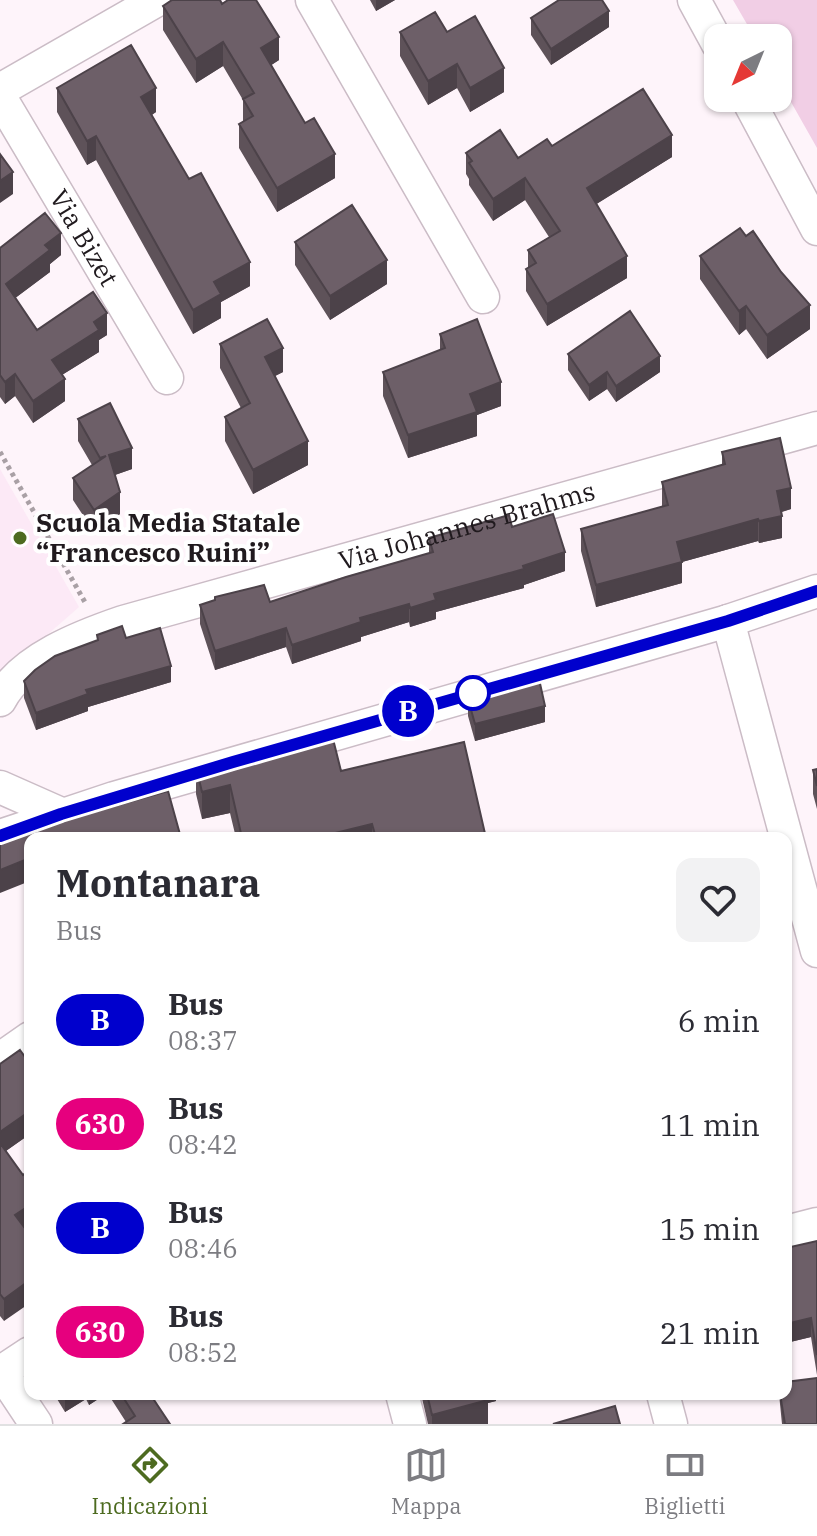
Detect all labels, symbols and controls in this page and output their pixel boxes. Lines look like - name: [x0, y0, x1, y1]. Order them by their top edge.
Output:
- north arrow: [704, 24, 792, 112]
- map controls: [704, 24, 792, 112]
- street label: Via Bizet: [43, 183, 127, 292]
- street label: Via Johannes Brahms: [335, 473, 599, 577]
- place label: Scuola Media Statale “Francesco Ruini”: [36, 505, 300, 569]
- marker: Scuola Media Statale “Francesco Ruini”: [11, 529, 29, 547]
- unlabelled marker: [456, 676, 490, 710]
- line badge: B: [382, 685, 434, 737]
- text: B: [398, 692, 418, 729]
- text: Montanara: [56, 858, 260, 907]
- button: heart: [676, 858, 760, 942]
- text: Bus: [56, 913, 102, 947]
- text: Bus: [168, 984, 223, 1023]
- text: B: [90, 1001, 110, 1038]
- text: 6 min: [678, 1001, 760, 1040]
- text: 08:37: [168, 1023, 238, 1057]
- text: Bus: [168, 1088, 223, 1127]
- text: 630: [75, 1105, 125, 1142]
- text: 11 min: [660, 1105, 760, 1144]
- text: 08:42: [168, 1127, 238, 1161]
- text: Bus: [168, 1192, 223, 1231]
- text: B: [90, 1209, 110, 1246]
- text: 15 min: [660, 1209, 760, 1248]
- text: 08:46: [168, 1231, 238, 1265]
- text: Bus: [168, 1296, 223, 1335]
- text: 630: [75, 1313, 125, 1350]
- text: 21 min: [660, 1313, 760, 1352]
- text: 08:52: [168, 1335, 238, 1369]
- tab: Indicazioni: [91, 1443, 208, 1520]
- tab: Mappa: [391, 1443, 461, 1520]
- tab: Biglietti: [644, 1443, 726, 1520]

